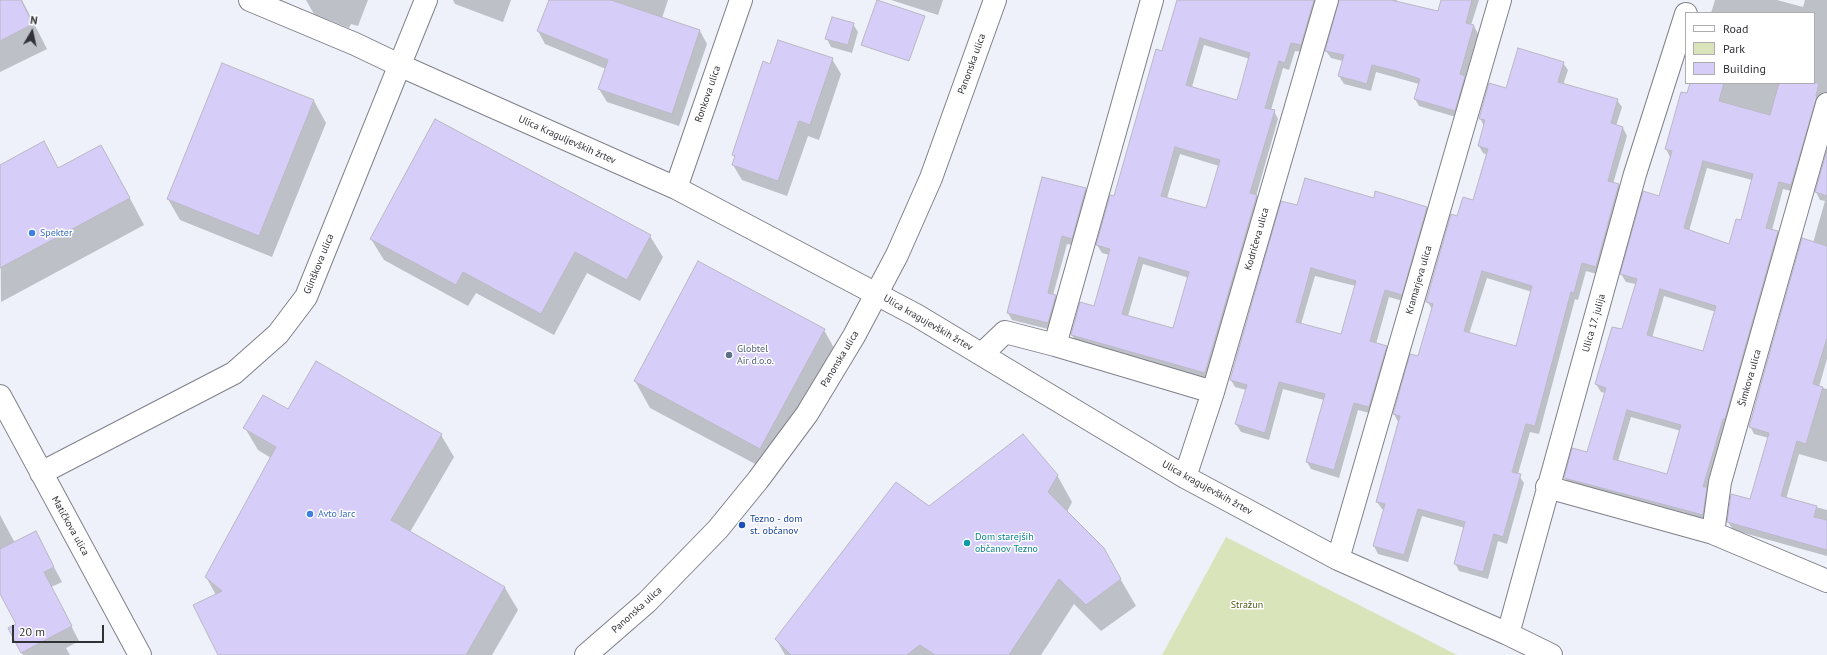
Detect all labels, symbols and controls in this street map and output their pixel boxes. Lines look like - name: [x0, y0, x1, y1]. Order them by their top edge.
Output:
- north arrow: [12, 12, 52, 52]
- legend: [1685, 12, 1815, 84]
- text: N: [29, 13, 39, 28]
- text: Road: [1723, 21, 1748, 36]
- street label: Panonska ulica: [955, 32, 989, 96]
- text: Park: [1723, 41, 1745, 56]
- text: Building: [1723, 61, 1766, 76]
- street label: Ronkova ulica: [693, 64, 723, 124]
- street label: Ulica Kraguljevških žrtev: [516, 113, 618, 167]
- street label: Kodričeva ulica: [1242, 206, 1272, 272]
- place label: Spekter: [40, 227, 72, 239]
- marker: Spekter: [27, 228, 37, 238]
- street label: Glinškova ulica: [301, 232, 337, 296]
- street label: Kramarjeva ulica: [1403, 244, 1435, 316]
- street label: Ulica kragujevških žrtev: [881, 292, 975, 354]
- street label: Ulica 17. julija: [1580, 292, 1608, 354]
- street label: Panonska ulica: [818, 329, 862, 389]
- place label: Globtel Air d.o.o.: [737, 343, 774, 366]
- street label: Šimkova ulica: [1736, 348, 1764, 408]
- marker: Globtel Air d.o.o.: [724, 350, 734, 360]
- street label: Ulica kragujevških žrtev: [1160, 458, 1254, 518]
- street label: Matičkova ulica: [49, 494, 91, 558]
- place label: Avto Jarc: [318, 508, 355, 520]
- marker: Avto Jarc: [305, 509, 315, 519]
- place label: Tezno - dom st. občanov: [750, 513, 802, 536]
- marker: Tezno - dom st. občanov: [737, 520, 747, 530]
- place label: Dom starejših občanov Tezno: [975, 531, 1038, 554]
- marker: Dom starejših občanov Tezno: [962, 538, 972, 548]
- street label: Panonska ulica: [609, 584, 665, 636]
- park label: Stražun: [1231, 599, 1263, 611]
- scale bar: [14, 617, 106, 643]
- text: 20 m: [19, 624, 45, 639]

